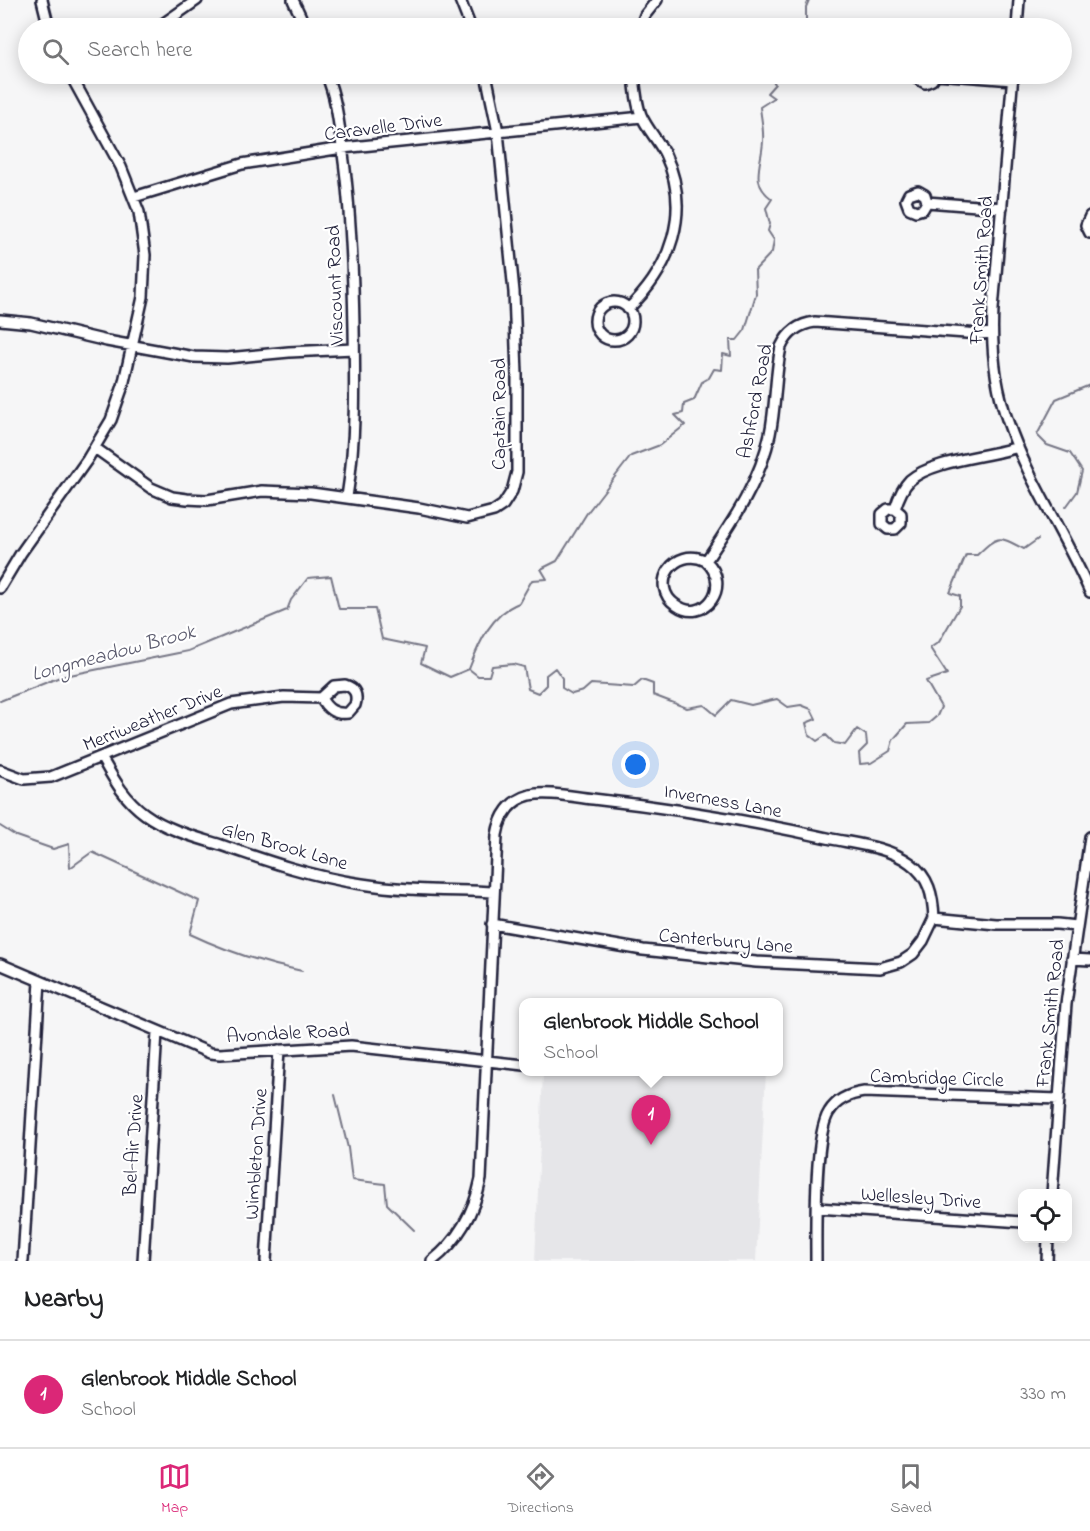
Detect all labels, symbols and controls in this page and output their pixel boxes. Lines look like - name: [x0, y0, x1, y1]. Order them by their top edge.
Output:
- search box: [18, 18, 1072, 84]
- icon: search: [39, 35, 72, 68]
- text: Search here: [87, 35, 192, 67]
- street label: Caravelle Drive: [323, 107, 444, 150]
- street label: Frank Smith Road: [963, 195, 1002, 346]
- street label: Viscount Road: [320, 224, 353, 346]
- street label: Ashford Road: [731, 342, 782, 461]
- street label: Captain Road: [486, 358, 515, 470]
- water label: Longmeadow Brook: [28, 617, 200, 691]
- street label: Merriweather Drive: [79, 678, 227, 761]
- your location: [621, 750, 650, 779]
- street label: Inverness Lane: [661, 778, 784, 827]
- street label: Glen Brook Lane: [218, 815, 351, 879]
- street label: Canterbury Lane: [657, 922, 794, 963]
- street label: Frank Smith Road: [1029, 938, 1074, 1090]
- popup: [519, 998, 783, 1076]
- text: Glenbrook Middle School: [543, 1007, 759, 1039]
- street label: Avondale Road: [226, 1017, 350, 1052]
- text: School: [543, 1039, 598, 1068]
- street label: Cambridge Circle: [869, 1063, 1004, 1097]
- street label: Wimbleton Drive: [238, 1087, 277, 1221]
- street label: Bel-Air Drive: [116, 1093, 153, 1198]
- pin: 1: [632, 1096, 670, 1145]
- street label: Wellesley Drive: [860, 1181, 982, 1218]
- map controls: [1018, 1189, 1072, 1243]
- button: locate: [1018, 1189, 1072, 1243]
- text: Nearby: [24, 1281, 103, 1319]
- text: Glenbrook Middle School: [81, 1364, 296, 1396]
- text: 1: [40, 1380, 47, 1409]
- text: 330 m: [1020, 1380, 1066, 1409]
- text: School: [81, 1396, 136, 1425]
- tab: Map: [158, 1460, 191, 1520]
- tab: Directions: [507, 1460, 574, 1520]
- tab: Saved: [890, 1460, 932, 1520]

